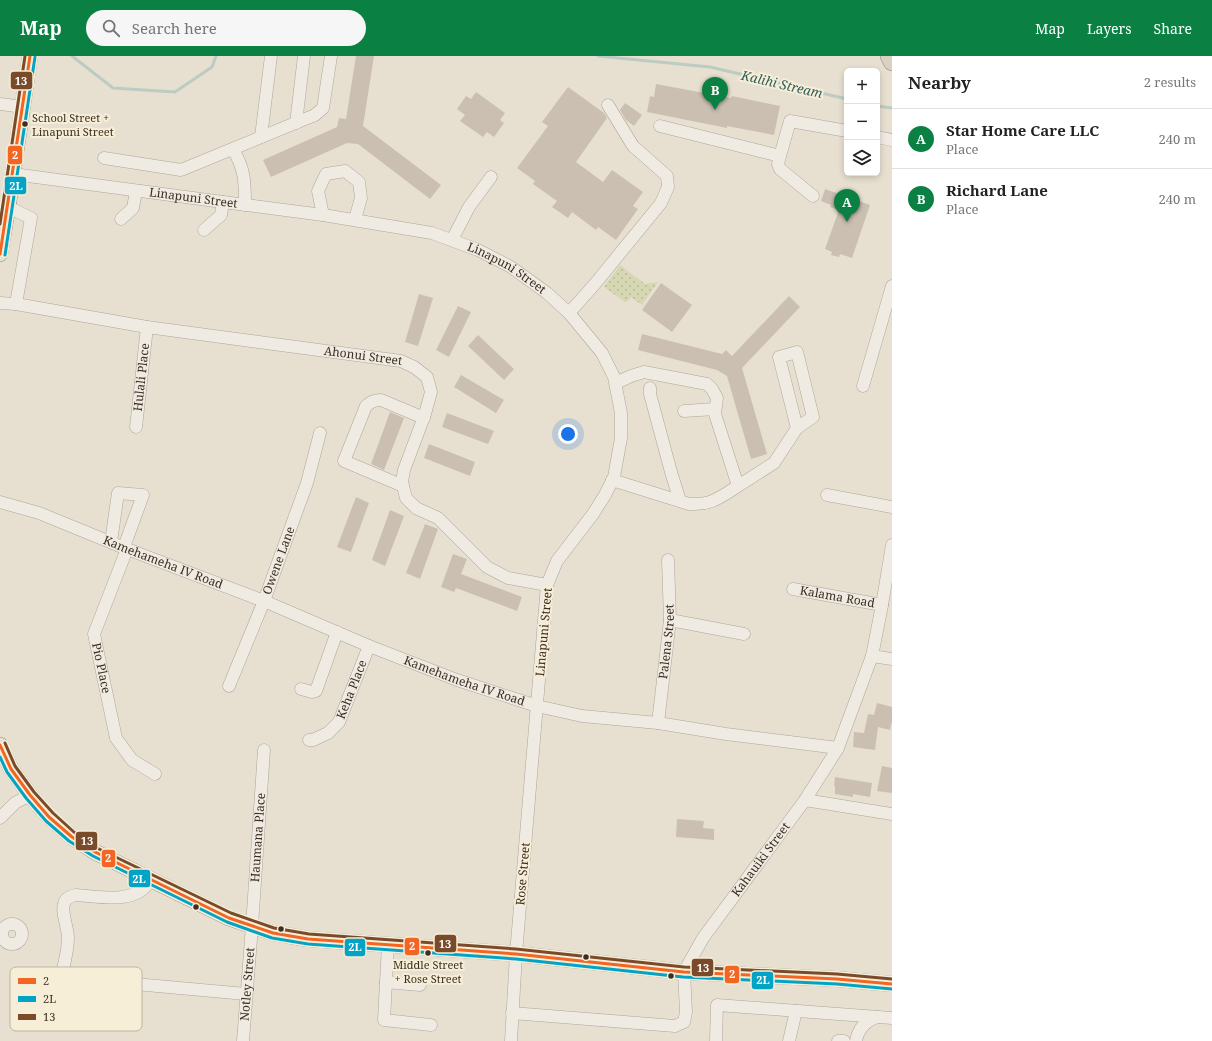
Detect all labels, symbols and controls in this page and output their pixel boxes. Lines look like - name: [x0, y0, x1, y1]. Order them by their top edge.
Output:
- search box: [86, 10, 366, 46]
- text: Map: [20, 15, 62, 41]
- icon: search: [100, 17, 122, 39]
- text: Search here: [132, 18, 217, 38]
- text: Map: [1035, 19, 1065, 38]
- text: Layers: [1087, 19, 1132, 38]
- text: Share: [1154, 19, 1192, 38]
- water label: Kalihi Stream: [739, 66, 825, 102]
- map controls: [844, 68, 880, 176]
- button: +: [844, 68, 880, 104]
- line badge: 13: [10, 71, 33, 90]
- text: Nearby: [908, 71, 971, 94]
- text: 13: [15, 73, 27, 88]
- text: 2 results: [1144, 73, 1196, 91]
- pin: B: [702, 77, 728, 110]
- button: −: [844, 104, 880, 140]
- place label: School Street + Linapuni Street: [32, 110, 114, 139]
- marker: School Street + Linapuni Street: [20, 119, 30, 129]
- text: Star Home Care LLC: [946, 120, 1099, 140]
- text: A: [916, 130, 926, 148]
- text: 240 m: [1159, 130, 1196, 148]
- button: layers: [844, 140, 880, 176]
- text: Place: [946, 140, 979, 158]
- line badge: 2: [7, 145, 23, 165]
- text: 2: [12, 147, 18, 162]
- line badge: 2L: [4, 176, 27, 195]
- text: 2L: [9, 178, 23, 193]
- text: Richard Lane: [946, 180, 1048, 200]
- street label: Linapuni Street: [148, 183, 239, 212]
- pin: A: [834, 189, 860, 222]
- text: B: [917, 190, 925, 208]
- text: 240 m: [1159, 190, 1196, 208]
- text: Place: [946, 200, 979, 218]
- street label: Linapuni Street: [465, 238, 550, 298]
- street label: Hulali Place: [129, 342, 153, 412]
- street label: Ahonui Street: [323, 342, 403, 369]
- your location: [558, 424, 578, 444]
- street label: Owene Lane: [258, 524, 298, 597]
- street label: Kamehameha IV Road: [101, 531, 226, 593]
- street label: Kalama Road: [799, 581, 877, 612]
- street label: Linapuni Street: [531, 587, 556, 677]
- street label: Palena Street: [654, 604, 678, 680]
- street label: Pio Place: [88, 641, 115, 695]
- street label: Kamehameha IV Road: [402, 651, 528, 710]
- street label: Keha Place: [332, 657, 371, 721]
- street label: Haumana Place: [246, 792, 269, 883]
- street label: Kahauiki Street: [727, 819, 794, 900]
- line badge: 13: [75, 831, 98, 851]
- text: 13: [81, 833, 93, 848]
- street label: Rose Street: [511, 842, 534, 906]
- line badge: 2: [101, 849, 116, 868]
- text: 2: [105, 850, 111, 865]
- line badge: 2L: [128, 869, 151, 888]
- text: 2L: [132, 871, 146, 886]
- unlabelled marker: [191, 902, 201, 912]
- unlabelled marker: [276, 924, 286, 934]
- line badge: 13: [434, 934, 457, 953]
- text: 13: [439, 936, 451, 951]
- line badge: 2: [404, 937, 420, 956]
- line badge: 2L: [344, 938, 366, 957]
- text: 2: [409, 938, 415, 953]
- text: 2L: [348, 939, 362, 954]
- street label: Notley Street: [236, 947, 258, 1022]
- marker: Middle Street + Rose Street: [423, 948, 433, 958]
- unlabelled marker: [581, 952, 591, 962]
- place label: Middle Street + Rose Street: [393, 957, 463, 986]
- line badge: 13: [691, 958, 714, 977]
- text: 13: [697, 960, 709, 975]
- line badge: 2: [724, 965, 740, 984]
- text: 2: [729, 966, 735, 981]
- legend: [10, 967, 142, 1031]
- unlabelled marker: [666, 971, 676, 981]
- line badge: 2L: [751, 971, 774, 990]
- text: 2L: [756, 972, 770, 987]
- text: 2: [43, 973, 49, 988]
- text: 2L: [43, 991, 56, 1006]
- text: 13: [43, 1009, 55, 1024]

